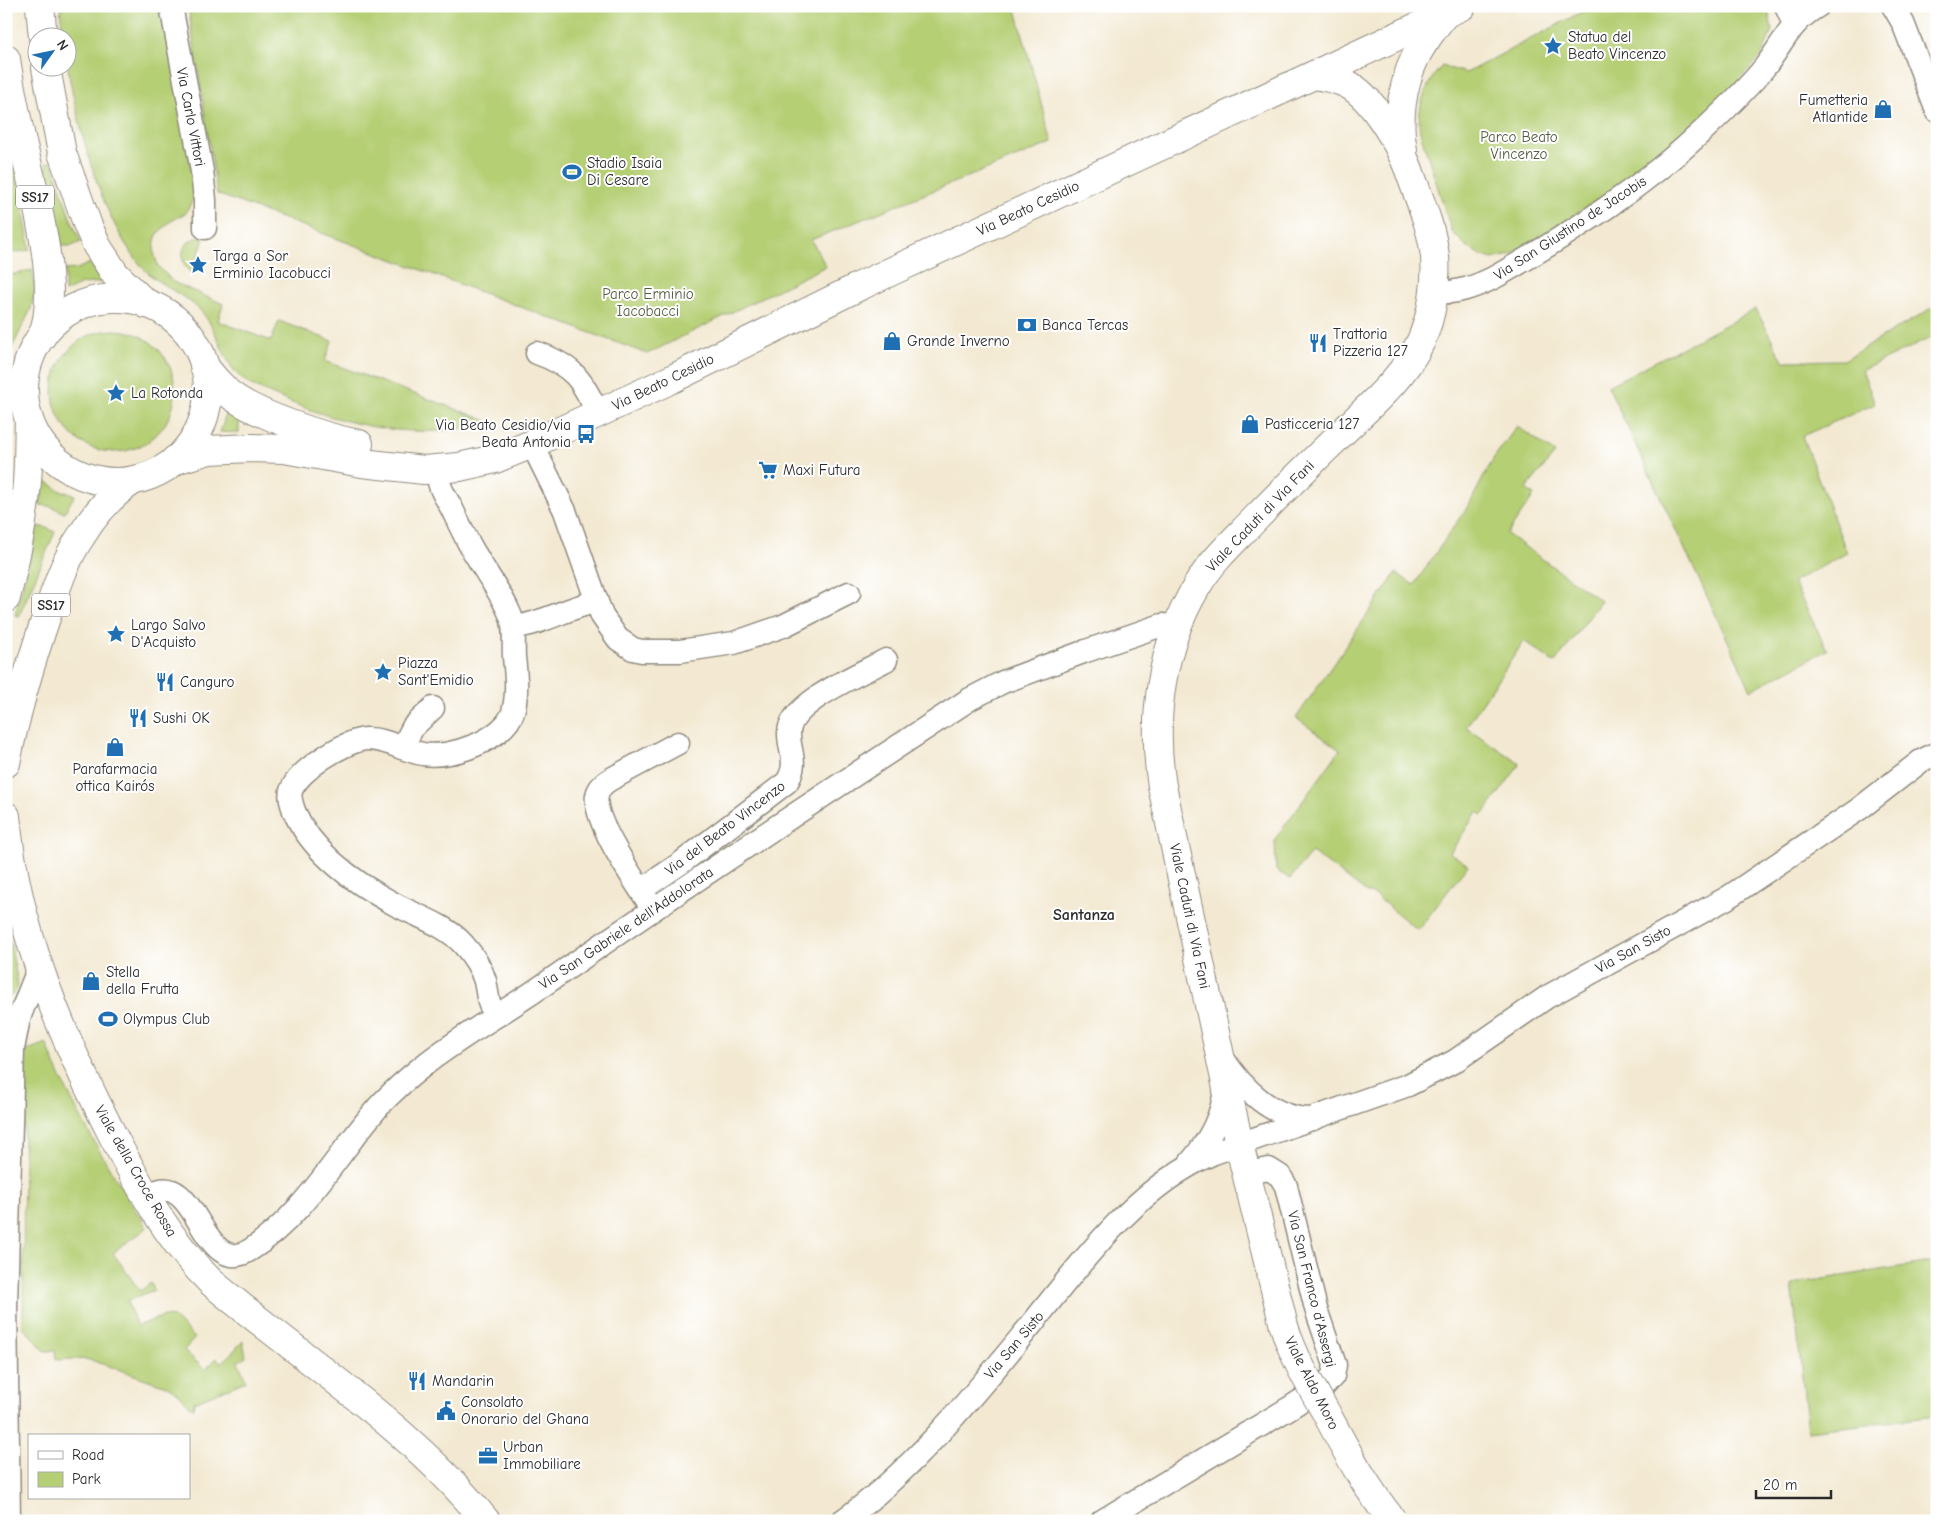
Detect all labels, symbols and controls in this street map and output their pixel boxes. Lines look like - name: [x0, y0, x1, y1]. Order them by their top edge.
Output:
- north arrow: [28, 28, 78, 78]
- place label: Statua del Beato Vincenzo: [1568, 28, 1666, 63]
- place icon: Statua del Beato Vincenzo: [1542, 35, 1564, 57]
- text: N: [53, 37, 72, 54]
- street label: Via Carlo Vittori: [173, 66, 209, 168]
- place label: Fumetteria Atlantide: [1799, 91, 1868, 126]
- shop icon: Fumetteria Atlantide: [1872, 98, 1894, 120]
- park label: Parco Beato Vincenzo: [1480, 128, 1558, 163]
- place label: Stadio Isaia Di Cesare: [587, 154, 662, 189]
- sports icon: Stadio Isaia Di Cesare: [561, 161, 583, 183]
- street label: Via San Giustino de Jacobis: [1490, 172, 1650, 284]
- street label: Via Beato Cesidio: [974, 176, 1082, 240]
- road number: SS17: [16, 186, 54, 208]
- place label: Targa a Sor Erminio Iacobucci: [213, 247, 331, 282]
- place icon: Targa a Sor Erminio Iacobucci: [187, 254, 209, 276]
- park label: Parco Erminio Iacobacci: [602, 285, 694, 320]
- bank icon: Banca Tercas: [1016, 314, 1038, 336]
- place label: Banca Tercas: [1042, 316, 1128, 334]
- place label: Trattoria Pizzeria 127: [1333, 325, 1408, 360]
- shop icon: Grande Inverno: [881, 330, 903, 352]
- place label: Grande Inverno: [907, 332, 1010, 350]
- restaurant icon: Trattoria Pizzeria 127: [1307, 332, 1329, 354]
- street label: Via Beato Cesidio: [609, 350, 717, 414]
- place icon: La Rotonda: [105, 382, 127, 404]
- place label: La Rotonda: [131, 384, 203, 402]
- shop icon: Pasticceria 127: [1239, 413, 1261, 435]
- place label: Pasticceria 127: [1265, 415, 1359, 433]
- place label: Via Beato Cesidio/via Beata Antonia: [436, 416, 571, 451]
- bus stop icon: Via Beato Cesidio/via Beata Antonia: [575, 423, 597, 445]
- street label: Viale Caduti di Via Fani: [1202, 456, 1318, 576]
- supermarket icon: Maxi Futura: [757, 459, 779, 481]
- place label: Maxi Futura: [783, 461, 861, 479]
- road number: SS17: [32, 594, 70, 616]
- place label: Largo Salvo D'Acquisto: [131, 616, 206, 651]
- place icon: Largo Salvo D'Acquisto: [105, 623, 127, 645]
- place label: Piazza Sant'Emidio: [398, 654, 474, 689]
- place icon: Piazza Sant'Emidio: [372, 661, 394, 683]
- restaurant icon: Canguro: [154, 671, 176, 693]
- place label: Canguro: [180, 673, 235, 691]
- restaurant icon: Sushi OK: [127, 707, 149, 729]
- place label: Sushi OK: [153, 709, 210, 727]
- shop icon: Parafarmacia ottica Kairós: [104, 736, 126, 758]
- place label: Parafarmacia ottica Kairós: [72, 760, 158, 795]
- street label: Via del Beato Vincenzo: [661, 777, 789, 879]
- street label: Viale Caduti di Via Fani: [1166, 842, 1214, 990]
- street label: Via San Gabriele dell'Addolorata: [535, 863, 717, 993]
- district label: Santanza: [1053, 906, 1115, 924]
- street label: Via San Sisto: [1592, 921, 1674, 977]
- place label: Stella della Frutta: [106, 963, 179, 998]
- shop icon: Stella della Frutta: [80, 970, 102, 992]
- sports icon: Olympus Club: [97, 1008, 119, 1030]
- place label: Olympus Club: [123, 1010, 210, 1028]
- street label: Viale della Croce Rossa: [91, 1102, 181, 1240]
- street label: Via San Franco d'Assergi: [1284, 1209, 1340, 1369]
- street label: Via San Sisto: [980, 1307, 1048, 1383]
- street label: Viale Aldo Moro: [1281, 1333, 1343, 1433]
- restaurant icon: Mandarin: [406, 1370, 428, 1392]
- place label: Mandarin: [432, 1372, 494, 1390]
- place label: Consolato Onorario del Ghana: [461, 1393, 589, 1428]
- public building icon: Consolato Onorario del Ghana: [435, 1400, 457, 1422]
- legend: [28, 1434, 190, 1500]
- place label: Urban Immobiliare: [503, 1438, 581, 1473]
- office icon: Urban Immobiliare: [477, 1445, 499, 1467]
- text: Road: [72, 1446, 104, 1464]
- scale bar: [1756, 1467, 1830, 1499]
- text: Park: [72, 1470, 101, 1488]
- text: 20 m: [1763, 1476, 1797, 1494]

